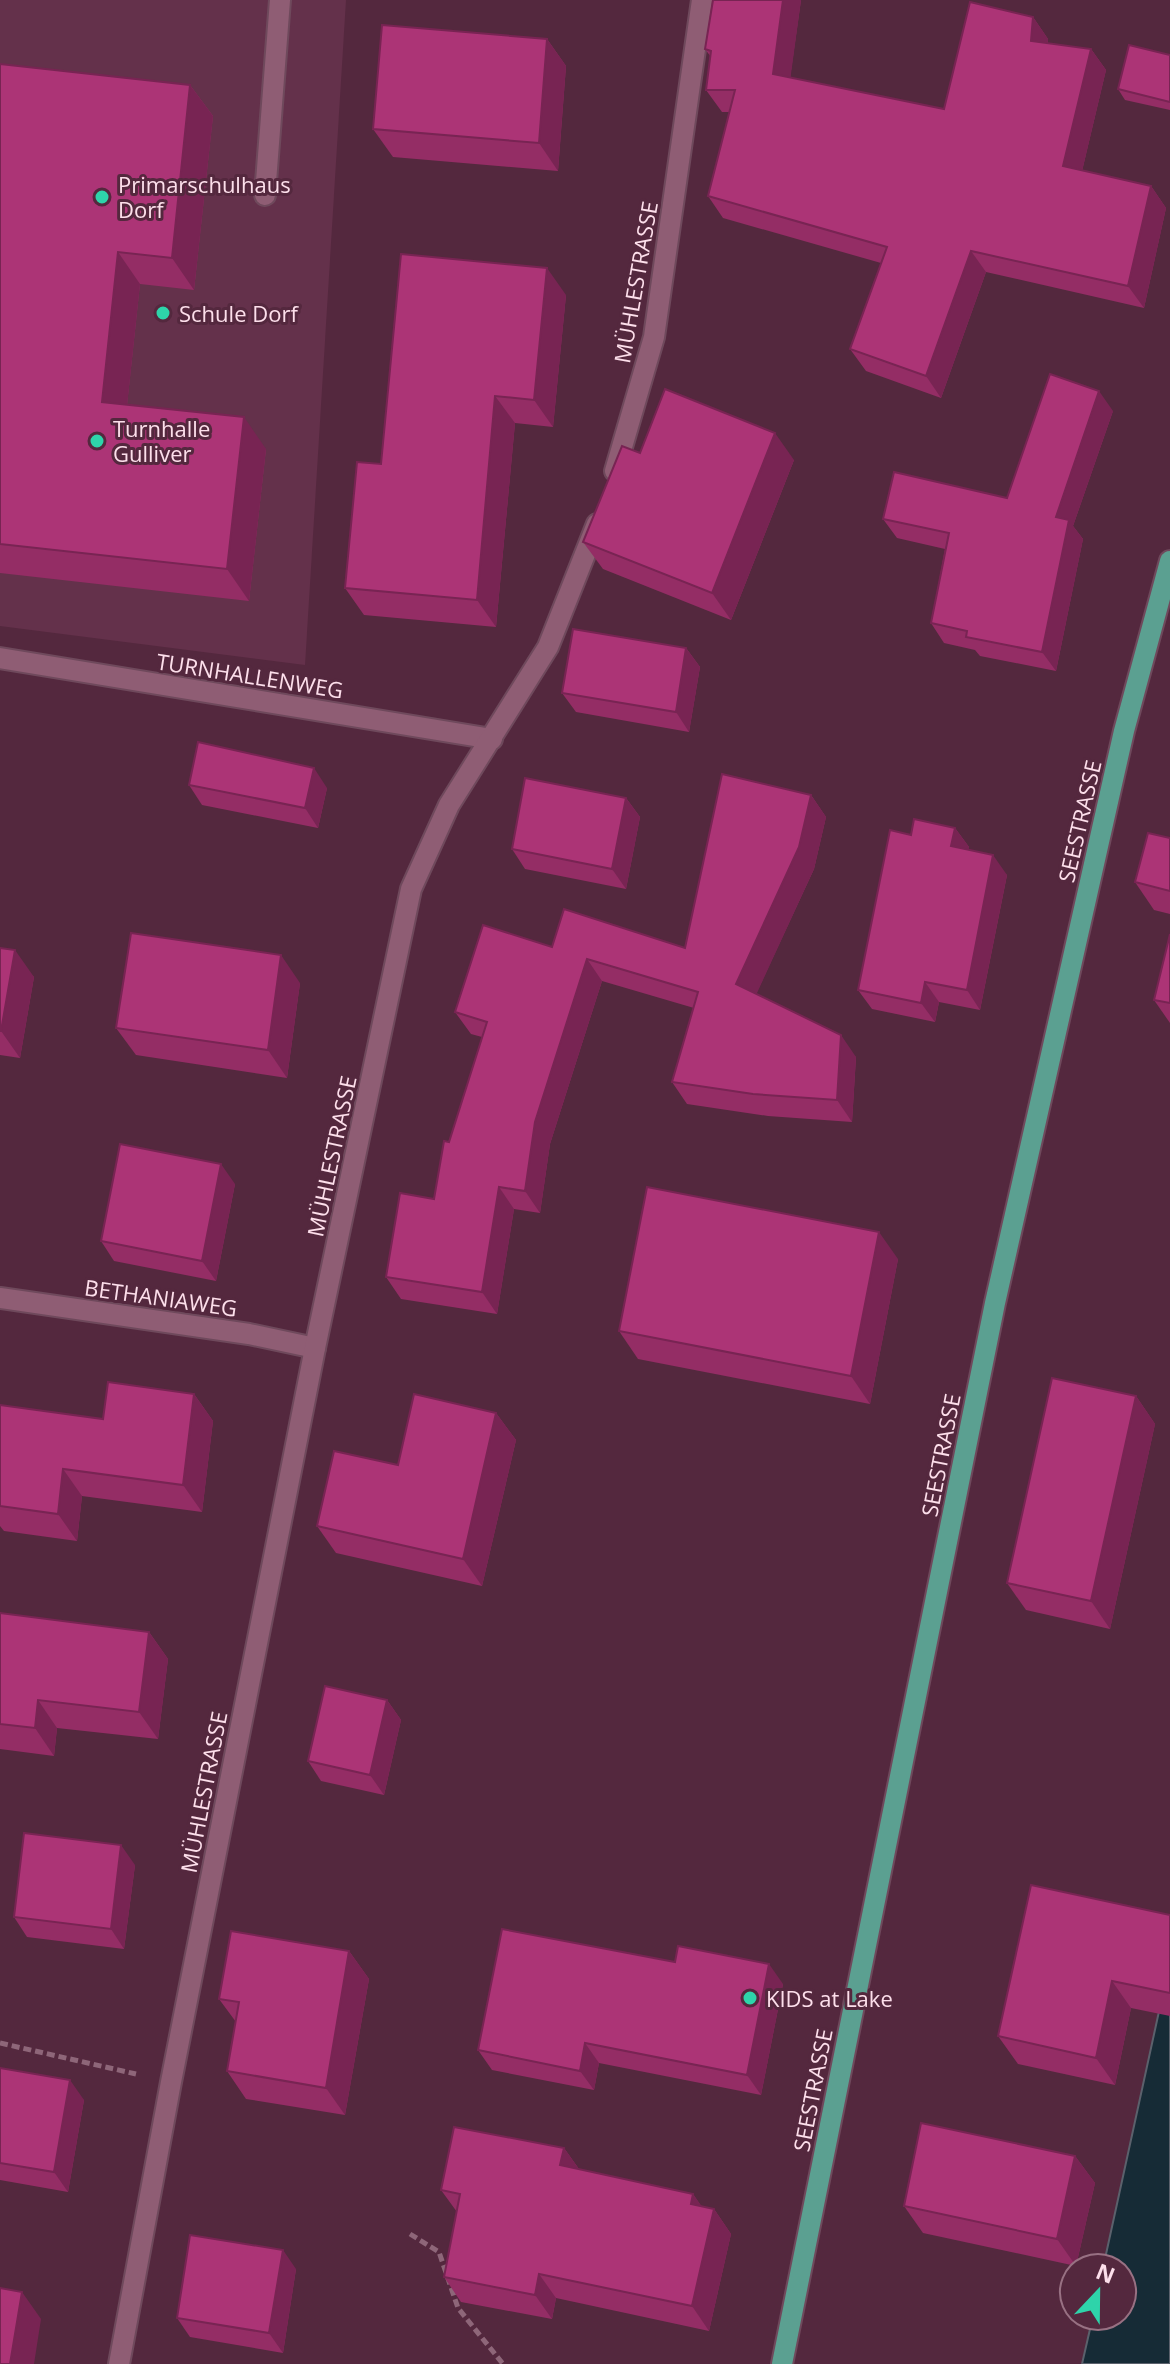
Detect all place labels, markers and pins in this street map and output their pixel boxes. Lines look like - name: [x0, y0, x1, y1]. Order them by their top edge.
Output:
- place label: Primarschulhaus Dorf: [118, 169, 291, 224]
- marker: Primarschulhaus Dorf: [93, 188, 111, 206]
- place label: Schule Dorf: [179, 298, 299, 328]
- marker: Schule Dorf: [154, 304, 172, 322]
- place label: Turnhalle Gulliver: [113, 413, 210, 468]
- marker: Turnhalle Gulliver: [88, 432, 106, 450]
- place label: KIDS at Lake: [766, 1983, 893, 2013]
- marker: KIDS at Lake: [741, 1989, 759, 2007]

